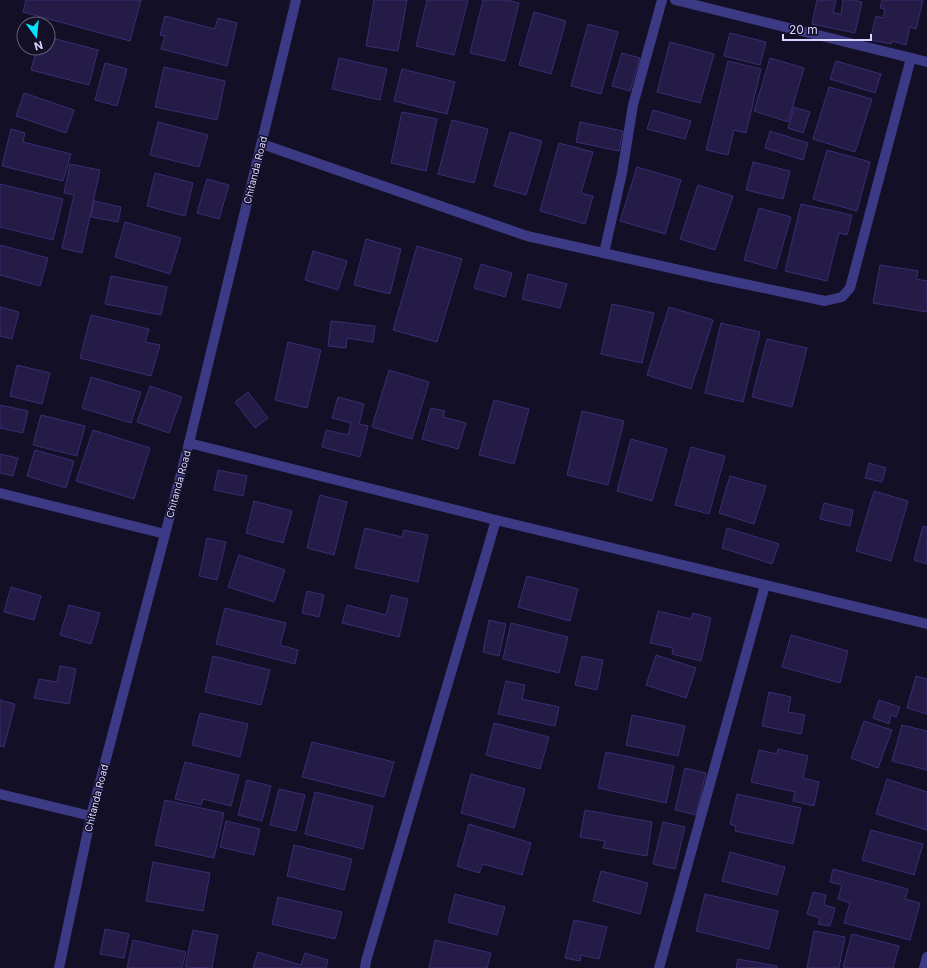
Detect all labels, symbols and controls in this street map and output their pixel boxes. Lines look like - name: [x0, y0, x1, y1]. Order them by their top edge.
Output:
- north arrow: [16, 16, 56, 56]
- scale bar: [783, 16, 871, 42]
- text: 20 m: [789, 22, 818, 37]
- text: N: [33, 38, 44, 54]
- street label: Chitanda Road: [241, 135, 269, 205]
- street label: Chitanda Road: [163, 449, 193, 519]
- street label: Chitanda Road: [82, 763, 110, 833]

